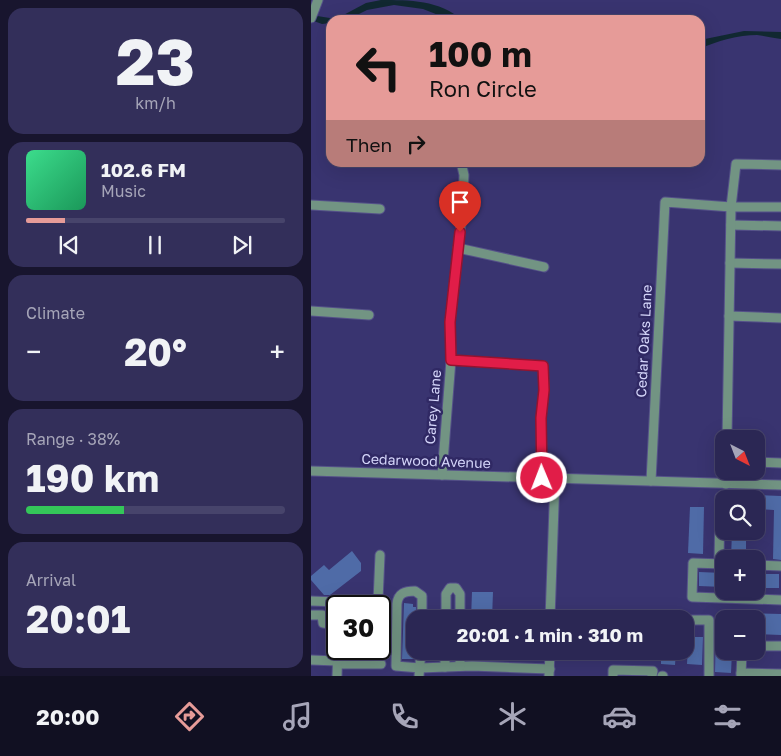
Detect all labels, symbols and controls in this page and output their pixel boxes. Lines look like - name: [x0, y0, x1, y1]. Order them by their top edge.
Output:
- text: 23: [116, 21, 195, 99]
- text: 100 m: [429, 33, 532, 75]
- icon: left: [346, 35, 411, 100]
- text: Ron Circle: [429, 75, 537, 102]
- text: km/h: [135, 93, 176, 113]
- icon: right: [402, 130, 430, 158]
- text: Then: [346, 133, 392, 156]
- text: 102.6 FM: [101, 158, 186, 181]
- text: Music: [101, 181, 146, 201]
- pin: [439, 181, 481, 232]
- icon: arrive: [446, 188, 474, 216]
- icon: previous: [55, 231, 83, 259]
- icon: pause: [141, 231, 169, 259]
- icon: next: [228, 231, 256, 259]
- street label: Cedar Oaks Lane: [632, 284, 655, 398]
- text: Climate: [26, 303, 85, 323]
- text: 20°: [124, 329, 187, 374]
- text: −: [26, 335, 41, 368]
- text: +: [270, 335, 285, 368]
- street label: Carey Lane: [421, 369, 444, 445]
- text: Range · 38%: [26, 429, 120, 449]
- north arrow: [715, 430, 765, 480]
- map controls: [715, 430, 765, 660]
- street label: Cedarwood Avenue: [361, 450, 491, 471]
- position arrow: [515, 451, 567, 503]
- text: 190 km: [26, 455, 159, 500]
- button: search: [715, 490, 765, 540]
- button: +: [715, 550, 765, 600]
- text: Arrival: [26, 570, 76, 590]
- speed limit sign: 30: [326, 595, 391, 660]
- text: 20:01: [26, 596, 130, 641]
- button: −: [715, 610, 765, 660]
- text: 20:01 · 1 min · 310 m: [457, 623, 643, 646]
- icon: directions: [172, 699, 207, 734]
- icon: music: [280, 699, 315, 734]
- icon: phone: [387, 699, 422, 734]
- icon: climate: [495, 699, 530, 734]
- icon: car: [602, 699, 637, 734]
- icon: filters: [710, 699, 745, 734]
- text: 20:00: [36, 703, 100, 730]

